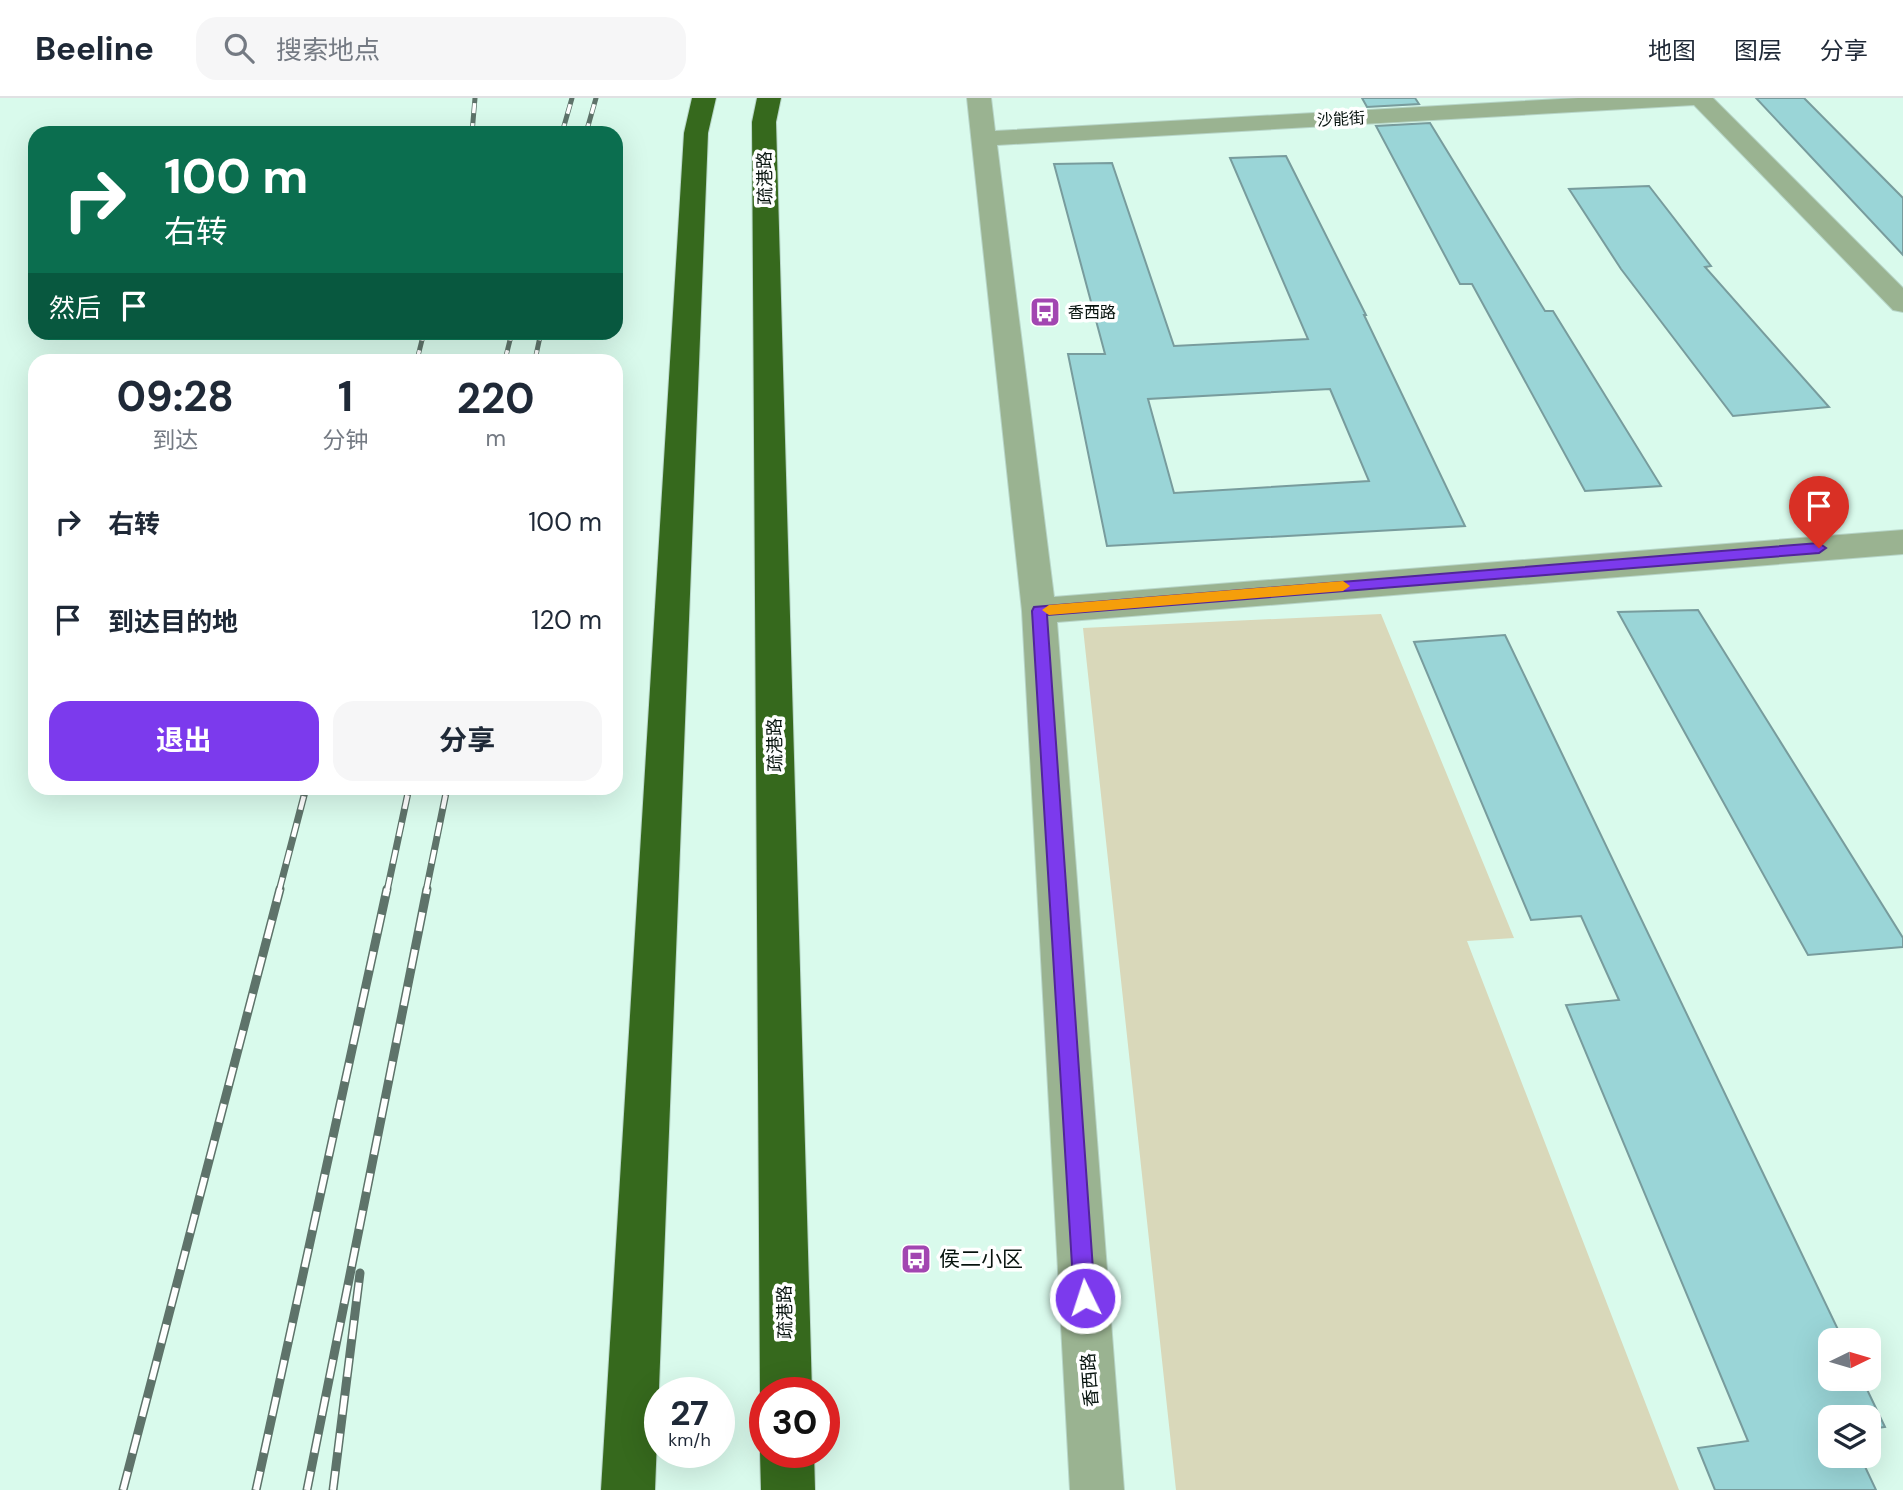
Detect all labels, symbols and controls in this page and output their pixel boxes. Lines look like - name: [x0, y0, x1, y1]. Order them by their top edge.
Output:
- search box: [196, 17, 686, 80]
- text: Beeline: [35, 27, 154, 70]
- icon: search: [220, 29, 258, 67]
- text: 搜索地点: [276, 33, 380, 67]
- text: 地图: [1648, 35, 1696, 66]
- text: 图层: [1734, 35, 1782, 66]
- text: 分享: [1820, 35, 1868, 66]
- street label: 沙能街: [1316, 107, 1366, 131]
- text: 100 m: [164, 144, 308, 208]
- street label: 疏港路: [753, 151, 777, 205]
- icon: right: [49, 154, 140, 245]
- text: 右转: [164, 211, 228, 253]
- icon: arrive: [115, 287, 153, 325]
- text: 然后: [49, 291, 101, 325]
- bus stop icon: 香西路: [1028, 295, 1062, 329]
- place label: 香西路: [1068, 302, 1116, 323]
- text: 09:28: [116, 369, 234, 424]
- text: 1: [338, 369, 353, 424]
- text: 220: [457, 371, 535, 426]
- text: m: [485, 423, 506, 453]
- text: 到达: [152, 425, 198, 455]
- text: 分钟: [322, 425, 368, 455]
- pin: [1789, 476, 1849, 548]
- icon: arrive: [1800, 487, 1838, 525]
- icon: right: [49, 503, 87, 541]
- text: 100 m: [528, 505, 602, 539]
- text: 右转: [108, 507, 160, 541]
- icon: arrive: [49, 601, 87, 639]
- text: 120 m: [531, 603, 602, 637]
- text: 到达目的地: [108, 605, 238, 639]
- button: 退出: [49, 701, 319, 781]
- button: 分享: [333, 701, 602, 781]
- street label: 疏港路: [763, 718, 787, 772]
- bus stop icon: 侯二小区: [899, 1242, 933, 1276]
- place label: 侯二小区: [939, 1245, 1023, 1273]
- position arrow: [1048, 1261, 1122, 1335]
- street label: 疏港路: [773, 1285, 797, 1339]
- north arrow: [1818, 1328, 1881, 1391]
- map controls: [1818, 1328, 1881, 1468]
- street label: 香西路: [1076, 1352, 1104, 1408]
- speed limit sign: 30: [749, 1377, 840, 1468]
- text: 27: [670, 1390, 709, 1436]
- button: layers: [1818, 1405, 1881, 1468]
- text: km/h: [668, 1428, 711, 1452]

